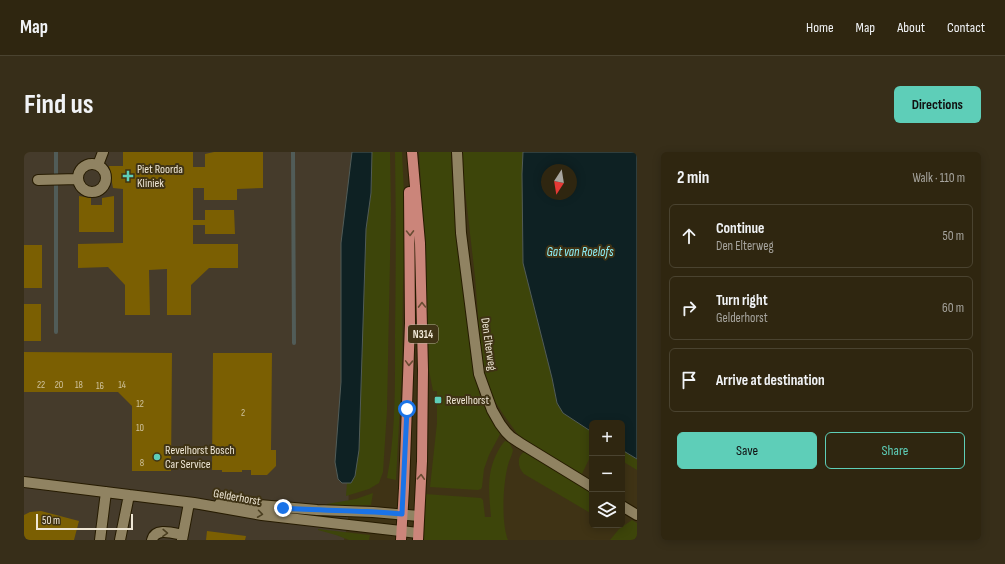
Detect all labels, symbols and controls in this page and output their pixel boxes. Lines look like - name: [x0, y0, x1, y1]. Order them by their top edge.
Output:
- text: Map: [20, 16, 48, 39]
- text: Home: [806, 19, 834, 36]
- text: Map: [856, 19, 875, 36]
- text: About: [897, 19, 925, 36]
- text: Contact: [947, 19, 985, 36]
- button: Directions: [894, 86, 981, 123]
- text: Find us: [24, 88, 93, 121]
- place label: Piet Roorda Kliniek: [137, 162, 183, 191]
- north arrow: [541, 164, 577, 200]
- text: 2 min: [677, 168, 709, 188]
- marker: Piet Roorda Kliniek: [122, 170, 134, 182]
- text: Walk · 110 m: [912, 170, 965, 186]
- text: Continue: [716, 219, 765, 238]
- icon: ahead: [678, 225, 700, 247]
- text: 50 m: [943, 228, 964, 244]
- one-way arrow: [406, 230, 414, 236]
- text: Den Elterweg: [716, 238, 774, 254]
- water label: Gat van Roelofs: [546, 244, 614, 260]
- text: Turn right: [716, 291, 768, 310]
- icon: right: [678, 297, 700, 319]
- text: 60 m: [942, 300, 964, 316]
- one-way arrow: [418, 302, 426, 308]
- text: Gelderhorst: [716, 310, 768, 326]
- street label: Den Elterweg: [477, 317, 500, 372]
- road number: N314: [408, 325, 438, 343]
- one-way arrow: [404, 360, 413, 366]
- icon: arrive: [678, 369, 700, 391]
- text: Arrive at destination: [716, 371, 825, 390]
- house number: 22: [37, 379, 45, 391]
- house number: 20: [55, 379, 63, 391]
- house number: 18: [75, 379, 83, 391]
- house number: 14: [118, 379, 126, 391]
- house number: 16: [96, 380, 104, 392]
- place label: Revelhorst: [446, 393, 489, 408]
- marker: Revelhorst: [433, 395, 443, 405]
- house number: 12: [136, 398, 144, 410]
- route start: [398, 400, 416, 418]
- house number: 2: [241, 407, 245, 419]
- map controls: [589, 420, 625, 528]
- button: +: [589, 420, 625, 456]
- house number: 10: [136, 422, 144, 434]
- button: Save: [677, 432, 817, 469]
- button: Share: [825, 432, 965, 469]
- place label: Revelhorst Bosch Car Service: [165, 443, 235, 472]
- marker: Revelhorst Bosch Car Service: [152, 452, 162, 462]
- button: −: [589, 456, 625, 492]
- house number: 8: [140, 457, 144, 469]
- one-way arrow: [417, 474, 426, 480]
- street label: Gelderhorst: [212, 486, 262, 509]
- button: layers: [589, 492, 625, 528]
- route end: [274, 499, 292, 517]
- one-way arrow: [257, 510, 263, 518]
- scale bar: [36, 512, 133, 531]
- text: 50 m: [42, 514, 60, 527]
- one-way arrow: [162, 529, 168, 537]

